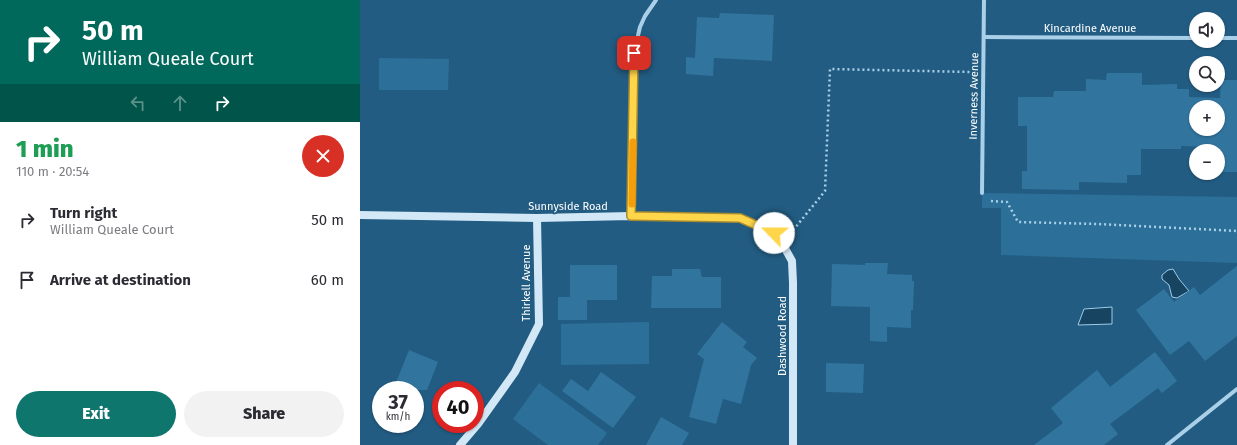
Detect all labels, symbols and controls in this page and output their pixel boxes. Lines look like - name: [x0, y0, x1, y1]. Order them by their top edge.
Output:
- map controls: [1189, 12, 1225, 180]
- button: sound: [1189, 12, 1225, 48]
- text: 50 m: [82, 14, 144, 47]
- icon: right: [16, 16, 68, 68]
- street label: Kincardine Avenue: [1044, 22, 1136, 35]
- pin: [617, 36, 651, 70]
- icon: arrive: [623, 42, 645, 64]
- text: William Queale Court: [82, 48, 254, 70]
- street label: Inverness Avenue: [967, 52, 981, 140]
- button: search: [1189, 56, 1225, 92]
- icon: left: [127, 92, 149, 114]
- icon: ahead: [169, 92, 191, 114]
- icon: right: [211, 92, 233, 114]
- button: +: [1189, 100, 1225, 136]
- text: 1 min: [16, 135, 74, 163]
- button: close: [302, 135, 344, 177]
- button: −: [1189, 144, 1225, 180]
- text: 110 m · 20:54: [16, 164, 89, 179]
- street label: Sunnyside Road: [528, 200, 608, 213]
- text: Turn right: [50, 204, 117, 222]
- icon: right: [16, 209, 38, 231]
- text: 50 m: [311, 211, 344, 229]
- position arrow: [753, 212, 795, 254]
- text: William Queale Court: [50, 222, 174, 237]
- street label: Thirkell Avenue: [520, 245, 533, 321]
- icon: arrive: [16, 269, 38, 291]
- text: Arrive at destination: [50, 271, 191, 289]
- text: 60 m: [311, 271, 344, 289]
- street label: Dashwood Road: [776, 296, 789, 376]
- speed limit sign: 40: [432, 381, 484, 433]
- text: 37: [388, 390, 408, 414]
- button: Exit: [16, 391, 176, 437]
- button: Share: [184, 391, 344, 437]
- text: km/h: [386, 411, 410, 423]

